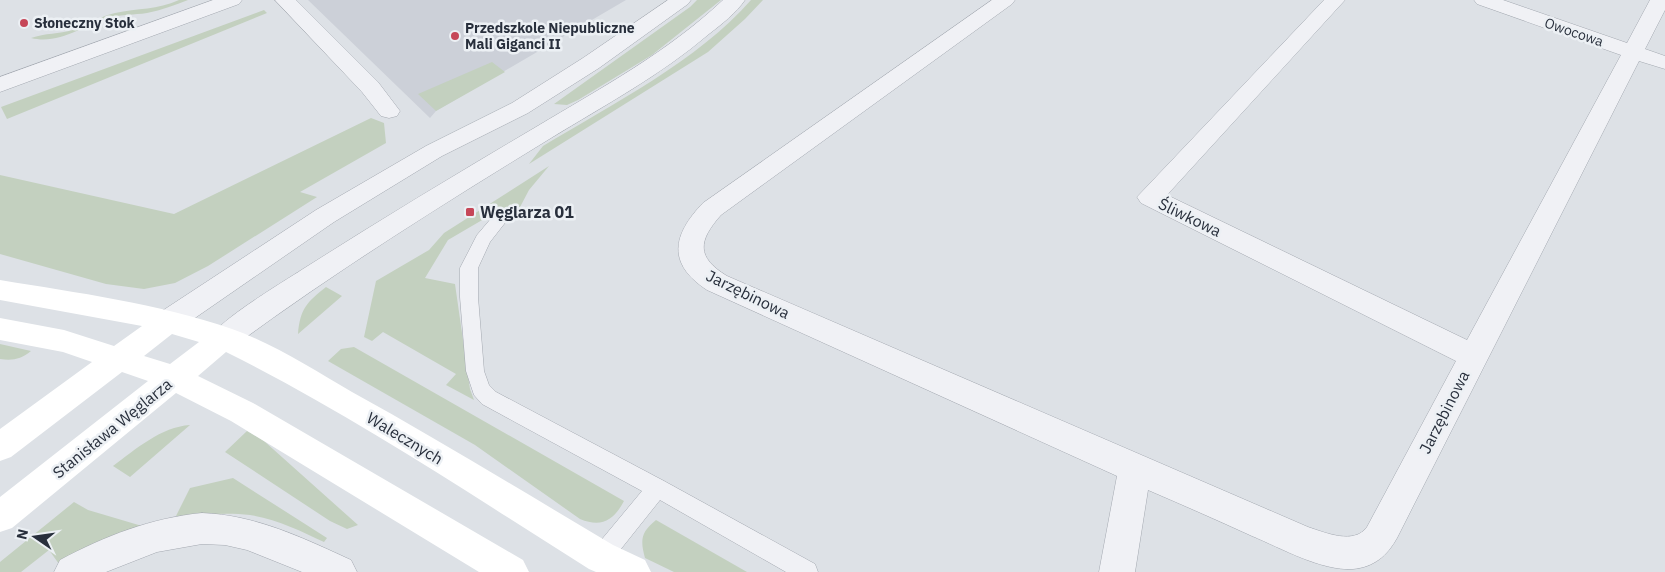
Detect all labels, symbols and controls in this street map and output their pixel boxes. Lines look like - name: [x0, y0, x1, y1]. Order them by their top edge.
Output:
- place label: Słoneczny Stok: [34, 14, 136, 32]
- street label: Owocowa: [1542, 14, 1606, 51]
- marker: Słoneczny Stok: [18, 17, 30, 29]
- place label: Przedszkole Niepubliczne Mali Giganci II: [465, 19, 635, 53]
- marker: Przedszkole Niepubliczne Mali Giganci II: [449, 30, 461, 42]
- street label: Śliwkowa: [1155, 192, 1226, 241]
- place label: Węglarza 01: [480, 202, 574, 222]
- marker: Węglarza 01: [464, 206, 476, 218]
- street label: Jarzębinowa: [703, 265, 793, 323]
- street label: Jarzębinowa: [1415, 367, 1474, 457]
- street label: Stanisława Węglarza: [48, 373, 176, 482]
- street label: Walecznych: [363, 407, 447, 469]
- north arrow: [10, 512, 60, 562]
- text: N: [12, 527, 32, 541]

